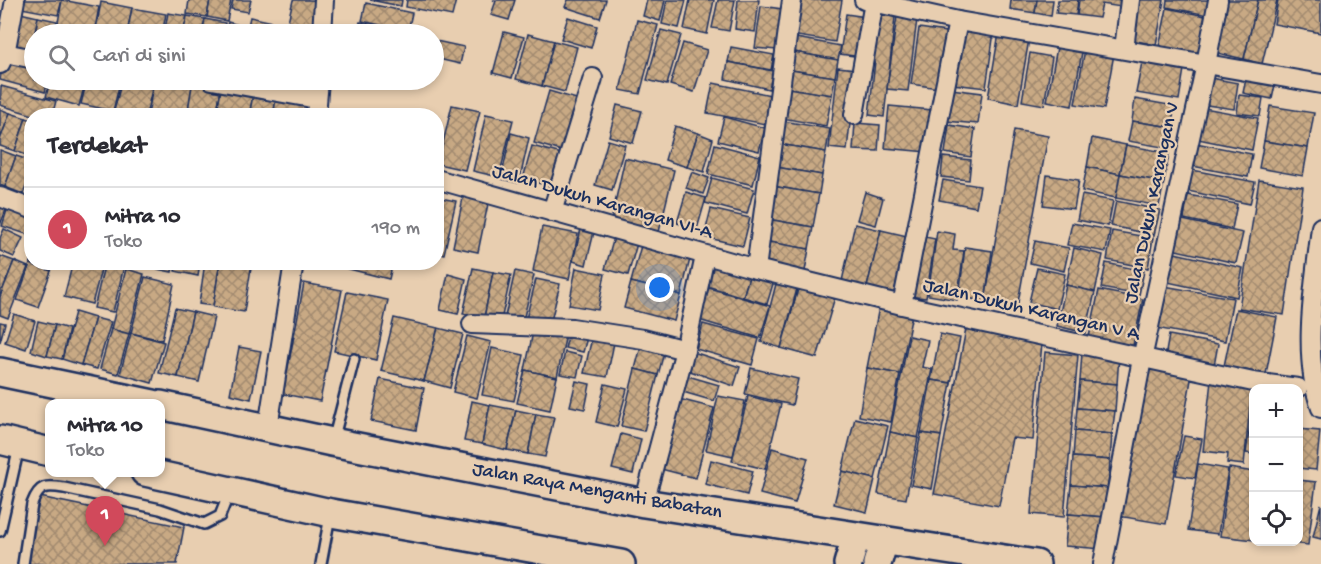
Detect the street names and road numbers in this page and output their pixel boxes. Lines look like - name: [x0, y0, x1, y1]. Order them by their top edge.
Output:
- street label: Jalan Dukuh Karangan V: [1120, 100, 1186, 306]
- street label: Jalan Dukuh Karangan VI-A: [489, 160, 716, 246]
- street label: Jalan Dukuh Karangan V A: [920, 275, 1143, 347]
- street label: Jalan Raya Menganti Babatan: [470, 459, 724, 525]

